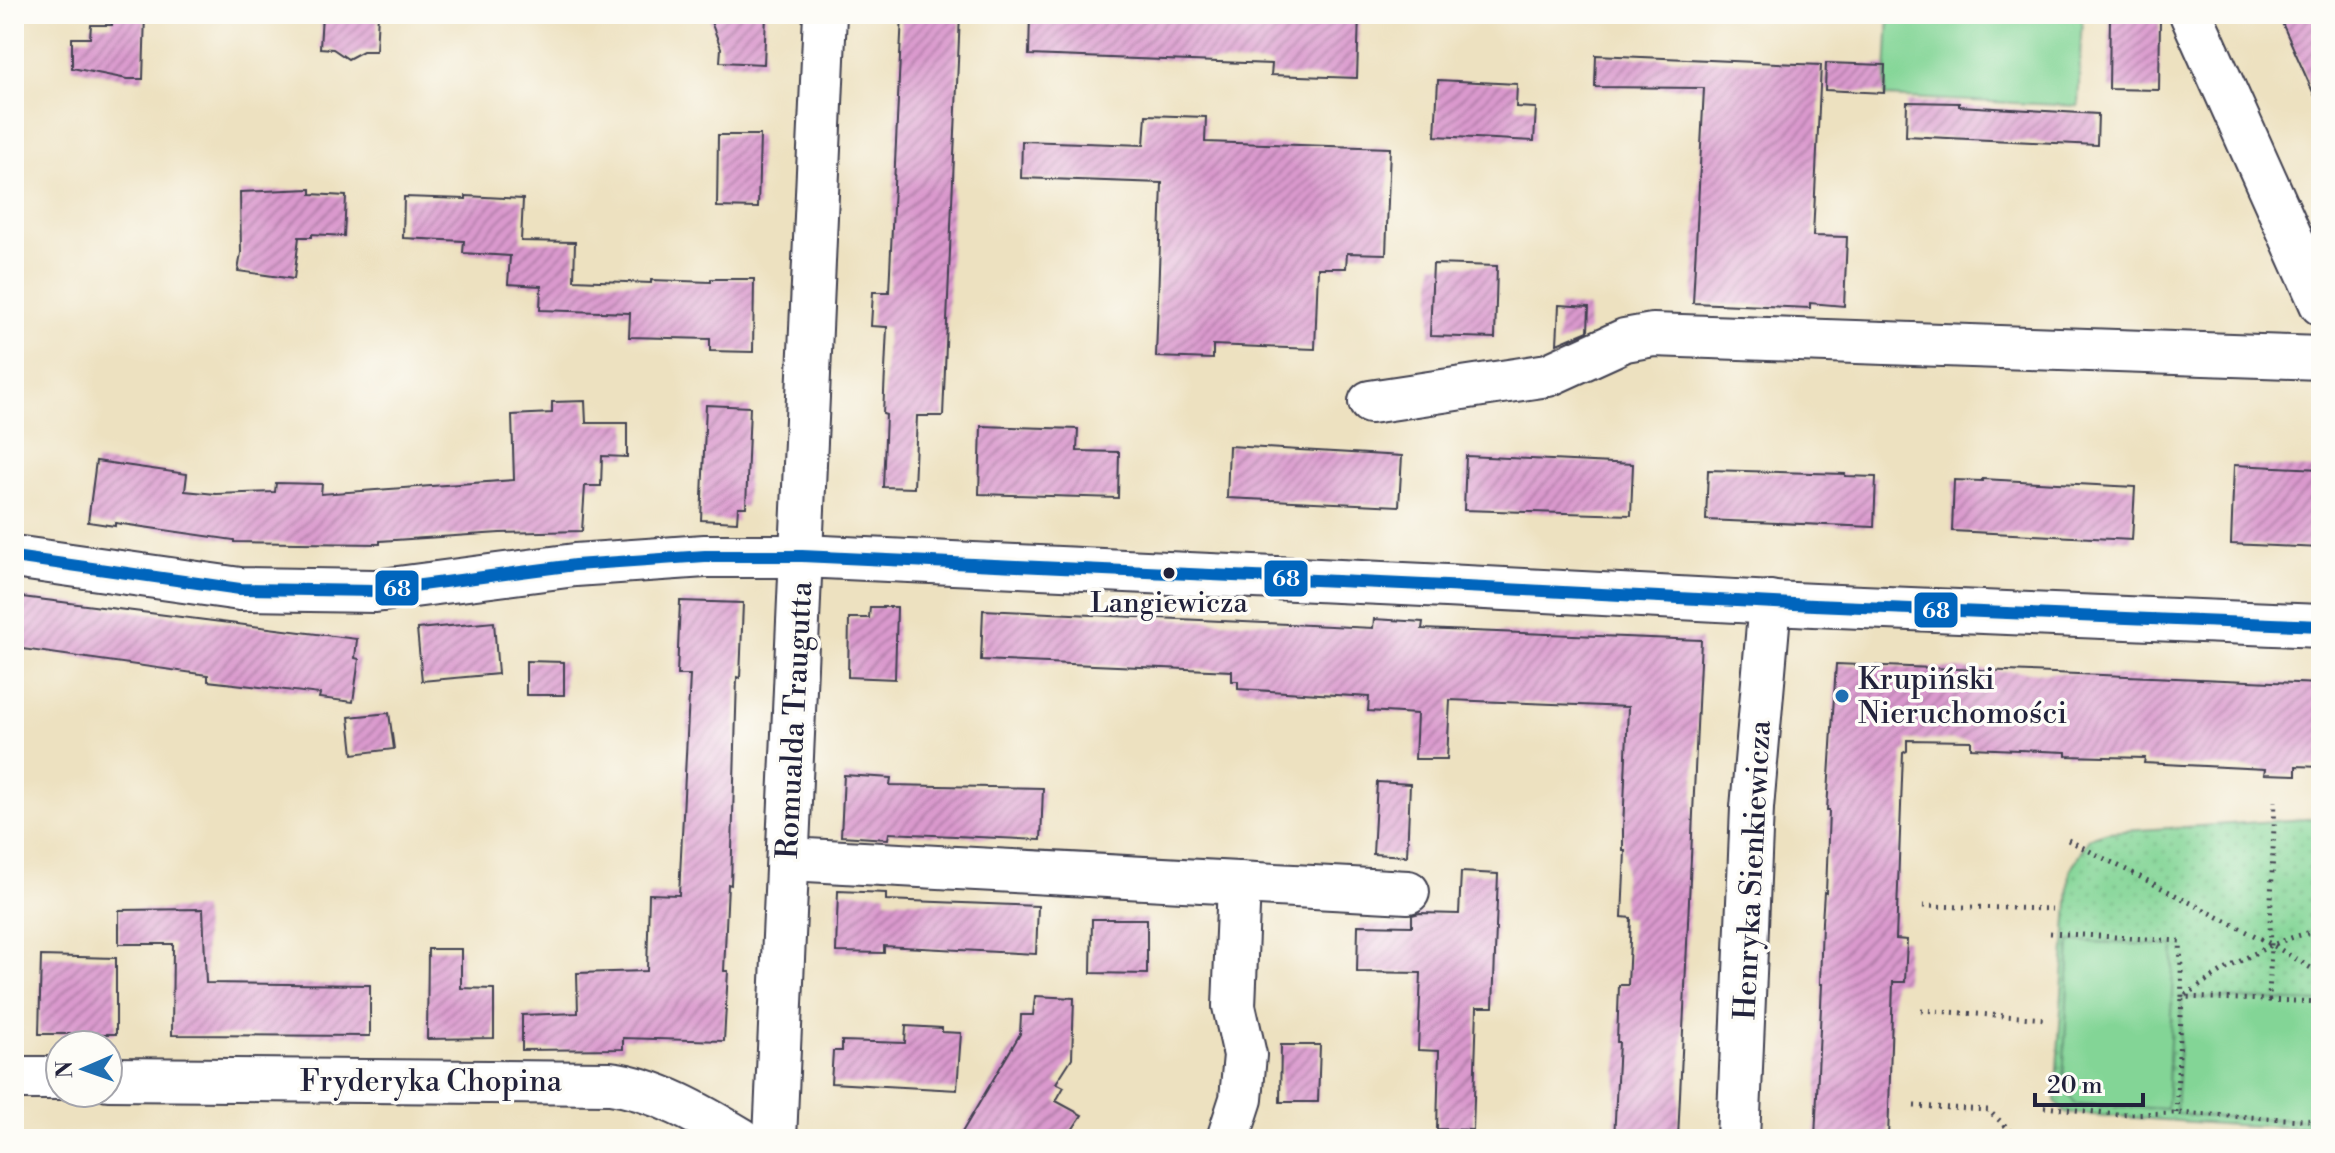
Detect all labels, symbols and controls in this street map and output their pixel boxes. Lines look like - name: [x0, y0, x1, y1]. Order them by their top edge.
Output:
- line badge: 68: [1263, 559, 1309, 598]
- marker: Langiewicza: [1161, 565, 1177, 581]
- text: 68: [1272, 566, 1300, 593]
- line badge: 68: [374, 569, 420, 607]
- text: 68: [383, 576, 411, 603]
- street label: Romualda Traugutta: [769, 580, 821, 860]
- place label: Langiewicza: [1090, 586, 1249, 621]
- line badge: 68: [1913, 591, 1959, 629]
- text: 68: [1922, 598, 1950, 625]
- place label: Krupiński Nieruchomości: [1858, 661, 2067, 733]
- marker: Krupiński Nieruchomości: [1833, 687, 1851, 705]
- street label: Henryka Sienkiewicza: [1726, 719, 1780, 1021]
- north arrow: [44, 1029, 124, 1109]
- scale bar: [2035, 1057, 2143, 1107]
- text: N: [52, 1060, 79, 1079]
- street label: Fryderyka Chopina: [300, 1063, 563, 1101]
- text: 20 m: [2047, 1071, 2103, 1101]

